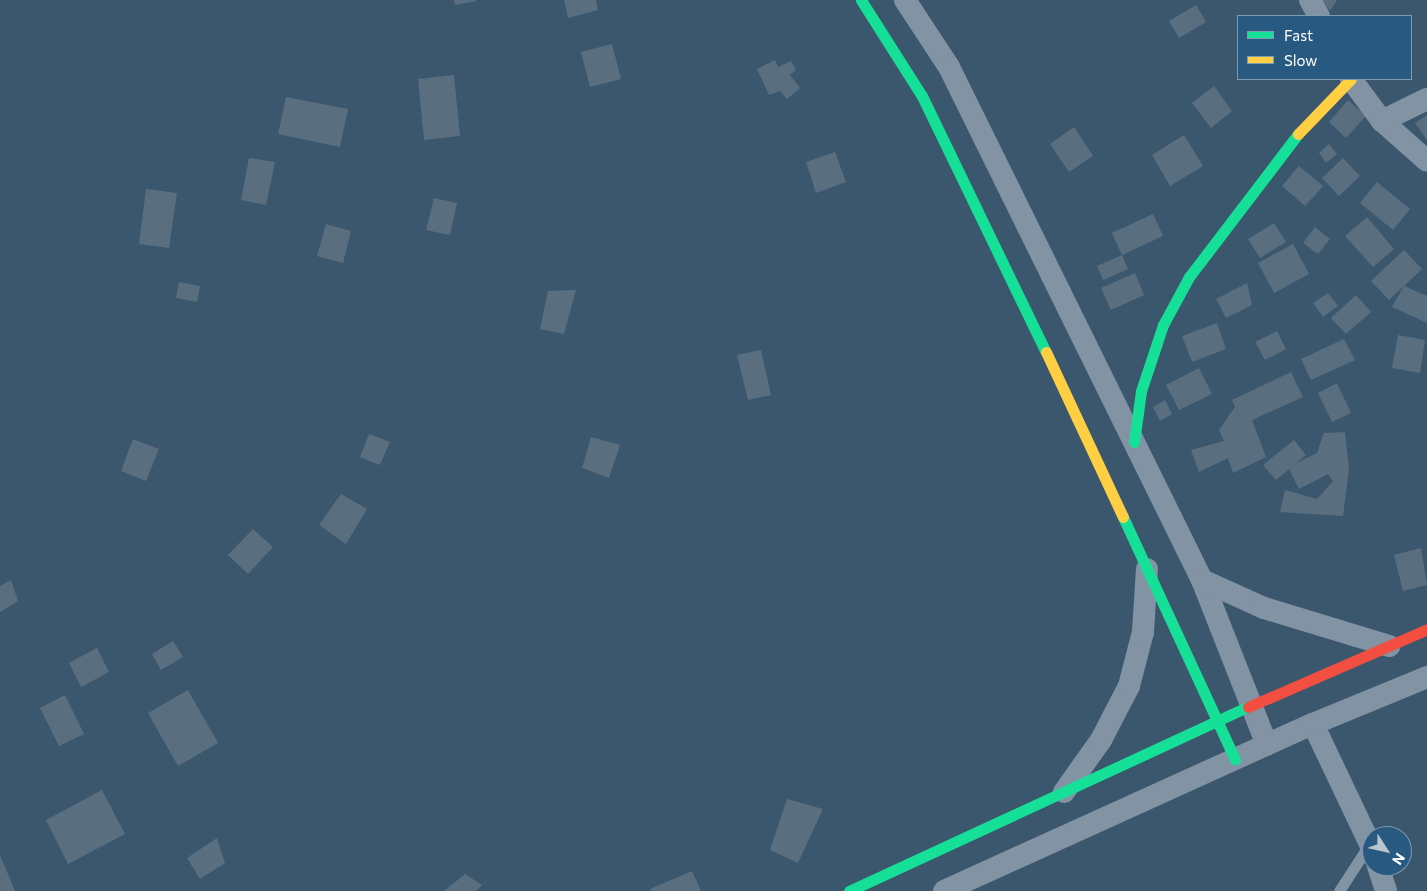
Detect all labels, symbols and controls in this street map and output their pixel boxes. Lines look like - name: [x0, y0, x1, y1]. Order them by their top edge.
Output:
- legend: [1237, 15, 1412, 80]
- text: Fast: [1284, 26, 1313, 44]
- text: Slow: [1284, 51, 1317, 69]
- north arrow: [1362, 826, 1412, 876]
- text: N: [1389, 850, 1409, 868]

